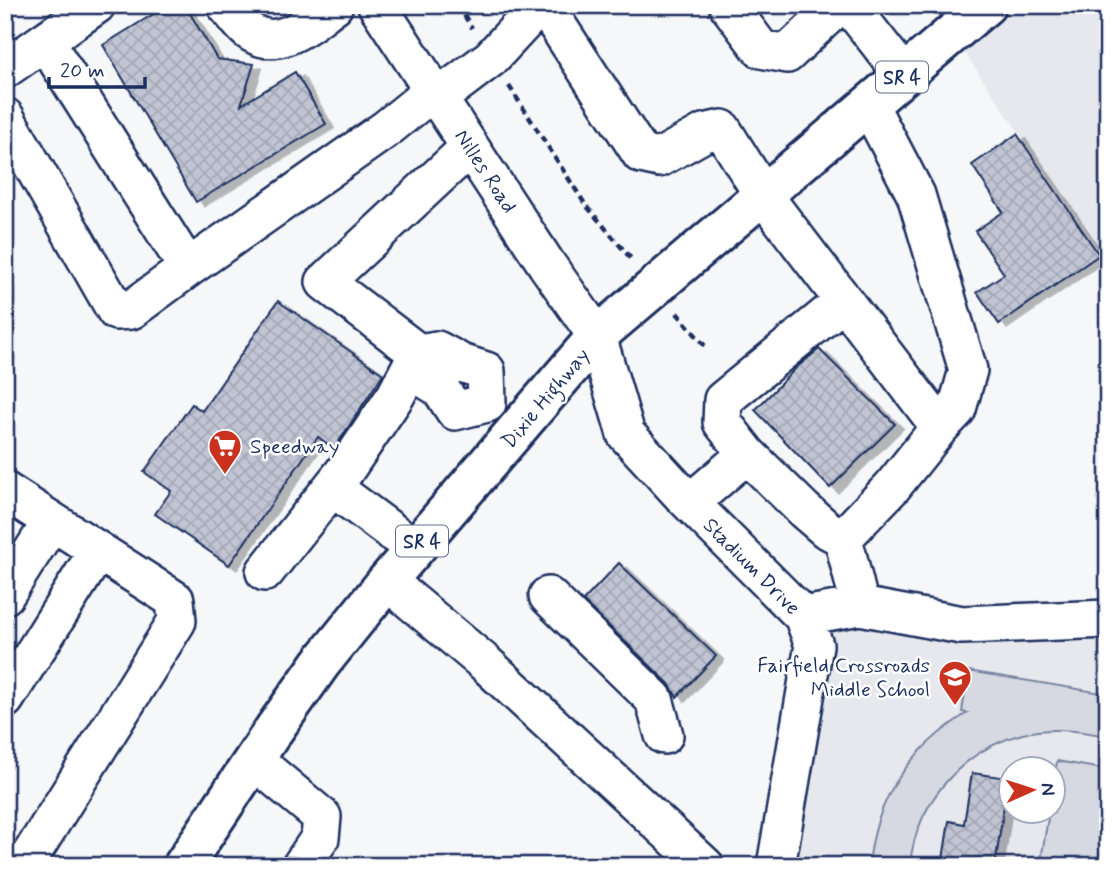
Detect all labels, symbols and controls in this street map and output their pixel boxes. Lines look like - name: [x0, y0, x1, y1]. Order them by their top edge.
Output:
- scale bar: [49, 46, 145, 90]
- text: 20 m: [60, 57, 105, 85]
- road number: SR 4: [876, 61, 928, 92]
- street label: Nilles Road: [448, 124, 523, 219]
- street label: Dixie Highway: [495, 342, 598, 456]
- supermarket icon: Speedway: [206, 427, 244, 476]
- place label: Speedway: [250, 433, 339, 461]
- street label: Stadium Drive: [696, 512, 806, 622]
- road number: SR 4: [396, 526, 448, 556]
- place label: Fairfield Crossroads Middle School: [757, 652, 930, 704]
- school or university icon: Fairfield Crossroads Middle School: [936, 658, 974, 707]
- north arrow: [998, 756, 1068, 826]
- text: N: [1035, 782, 1060, 796]

